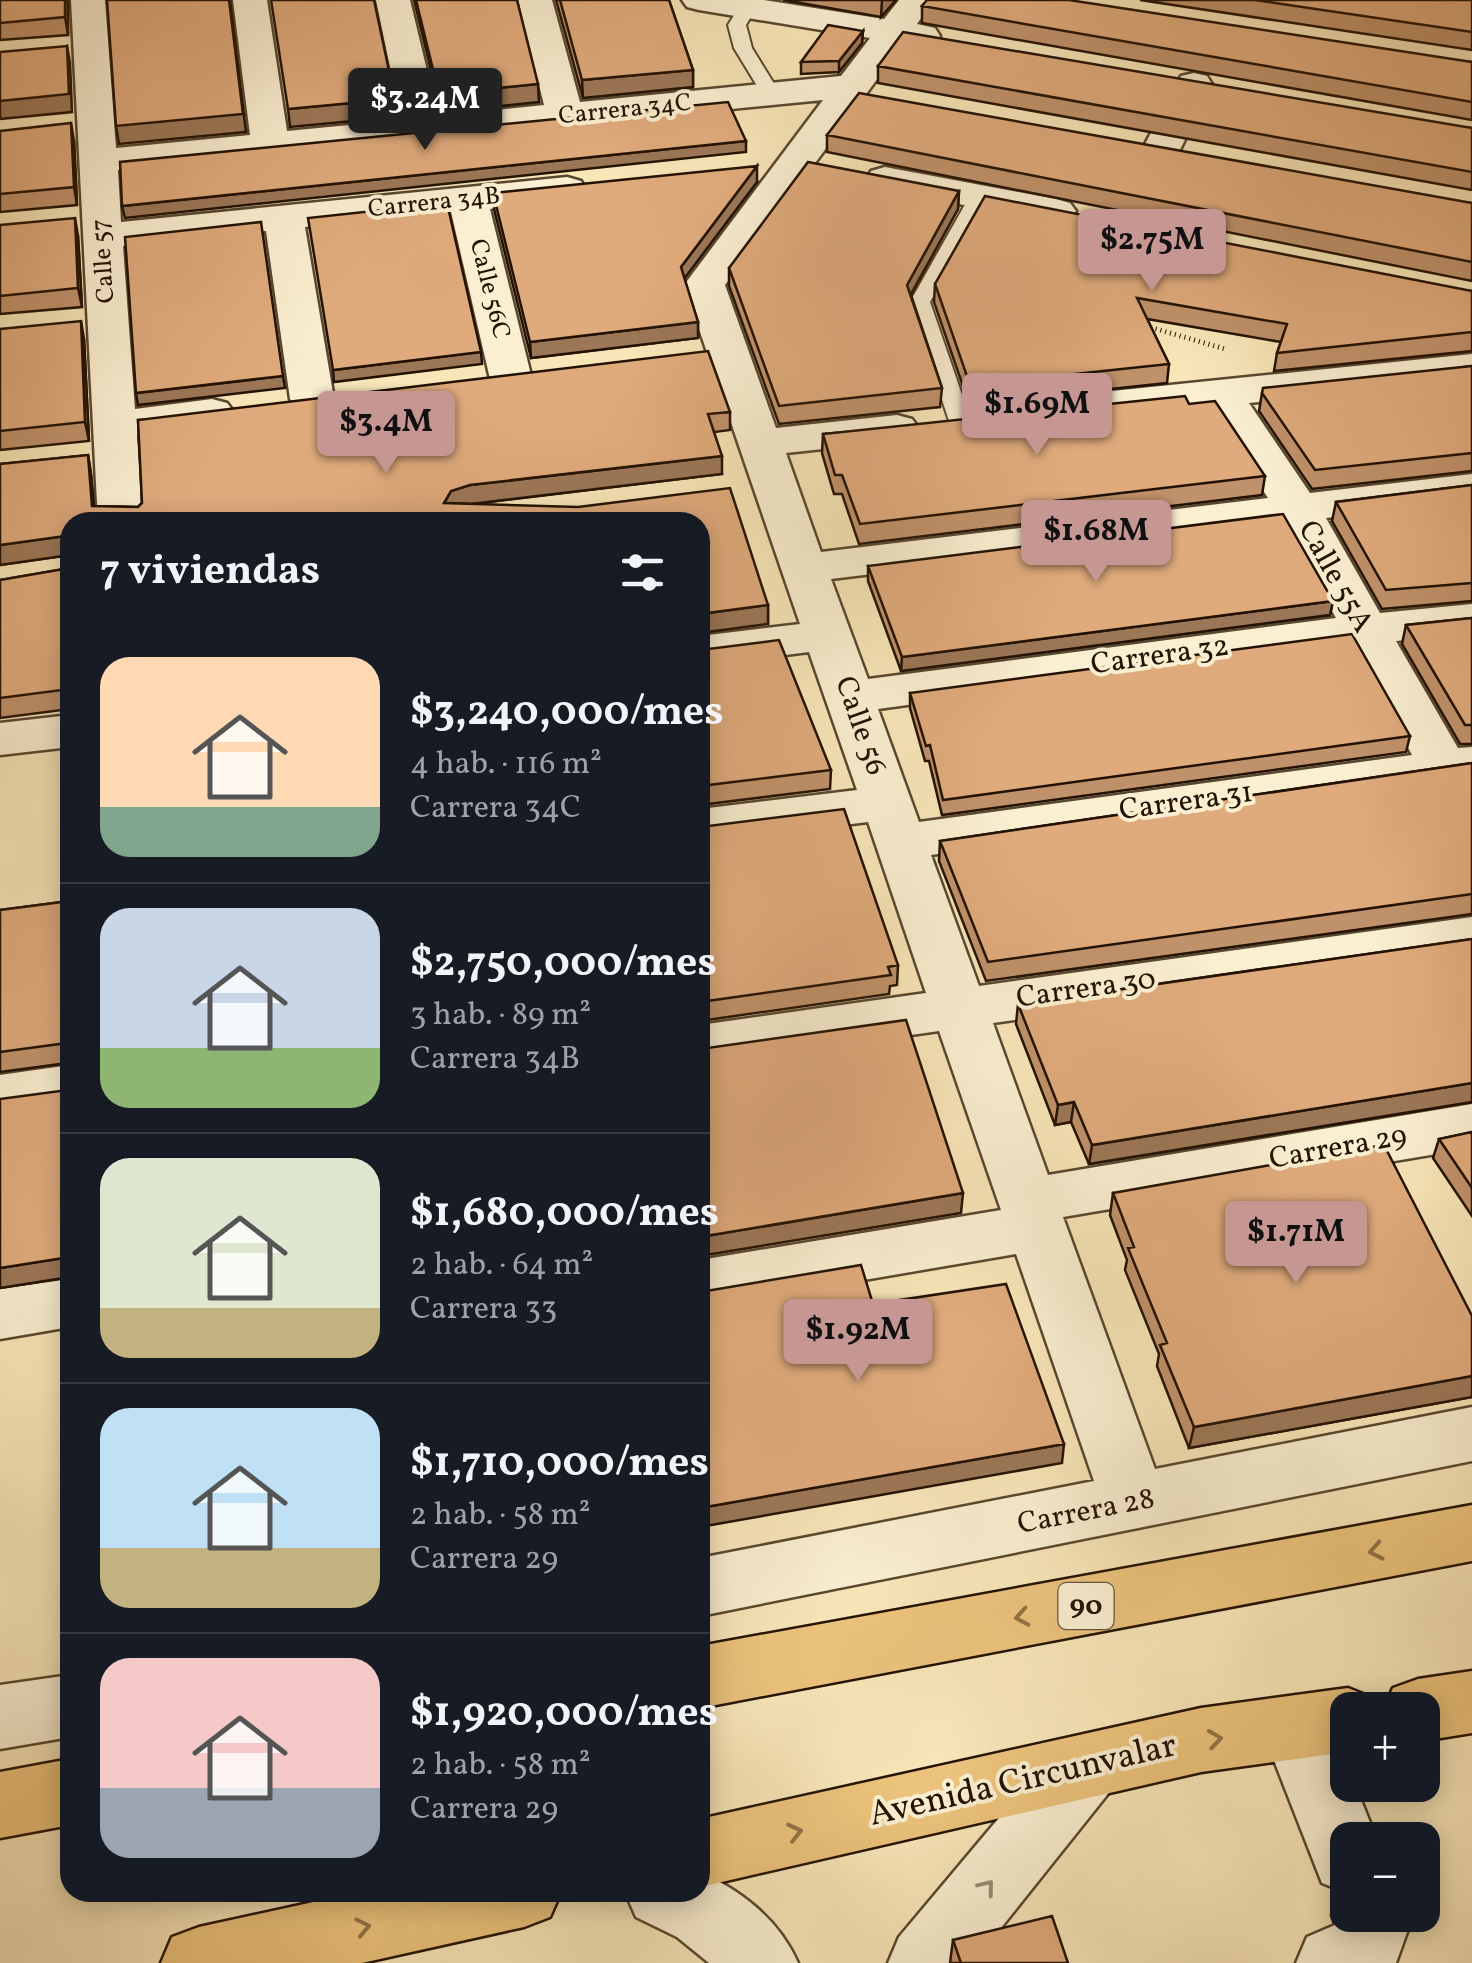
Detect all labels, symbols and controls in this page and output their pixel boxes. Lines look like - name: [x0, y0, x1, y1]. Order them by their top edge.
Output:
- pin: $3.24M: [344, 68, 506, 153]
- text: $3.24M: [370, 78, 480, 122]
- street label: Carrera 34C: [557, 86, 693, 134]
- street label: Carrera 34B: [366, 179, 502, 227]
- pin: $2.75M: [1071, 209, 1233, 294]
- street label: Calle 57: [84, 218, 124, 304]
- text: $2.75M: [1100, 219, 1204, 263]
- street label: Calle 56C: [460, 235, 518, 343]
- pin: $1.69M: [956, 373, 1118, 458]
- text: $1.69M: [984, 383, 1090, 427]
- pin: $3.4M: [316, 391, 456, 476]
- text: $3.4M: [339, 401, 433, 445]
- pin: $1.68M: [1015, 500, 1177, 585]
- text: $1.68M: [1043, 510, 1149, 554]
- street label: Calle 55A: [1287, 513, 1383, 641]
- text: 7 viviendas: [100, 543, 320, 602]
- icon: filters: [615, 545, 670, 600]
- street label: Carrera 32: [1088, 626, 1232, 686]
- street label: Calle 56: [823, 671, 897, 781]
- text: $3,240,000/mes: [410, 684, 724, 743]
- icon: home: [180, 697, 300, 817]
- text: 4 hab. · 116 m²: [410, 743, 602, 787]
- street label: Carrera 31: [1117, 772, 1255, 832]
- text: Carrera 34C: [410, 787, 581, 831]
- text: $2,750,000/mes: [410, 935, 717, 994]
- icon: home: [180, 948, 300, 1068]
- street label: Carrera 30: [1014, 958, 1158, 1020]
- text: 3 hab. · 89 m²: [410, 994, 591, 1038]
- text: Carrera 34B: [410, 1038, 580, 1082]
- street label: Carrera 29: [1266, 1115, 1410, 1181]
- text: $1,680,000/mes: [410, 1185, 719, 1244]
- icon: home: [180, 1198, 300, 1318]
- pin: $1.71M: [1215, 1201, 1377, 1286]
- text: $1.71M: [1247, 1211, 1345, 1255]
- text: 2 hab. · 64 m²: [410, 1244, 593, 1288]
- text: Carrera 33: [410, 1288, 557, 1332]
- pin: $1.92M: [777, 1299, 939, 1384]
- text: $1.92M: [805, 1309, 911, 1353]
- text: $1,710,000/mes: [410, 1435, 709, 1494]
- icon: home: [180, 1448, 300, 1568]
- street label: Carrera 28: [1014, 1478, 1158, 1546]
- text: 2 hab. · 58 m²: [410, 1494, 591, 1538]
- text: Carrera 29: [410, 1538, 558, 1582]
- one-way arrow: [1368, 1540, 1384, 1561]
- road number: 90: [1058, 1583, 1114, 1629]
- one-way arrow: [1014, 1606, 1031, 1627]
- text: $1,920,000/mes: [410, 1685, 718, 1744]
- map controls: [1330, 1692, 1440, 1932]
- button: +: [1330, 1692, 1440, 1802]
- icon: home: [180, 1698, 300, 1818]
- street label: Avenida Circunvalar: [864, 1722, 1182, 1840]
- one-way arrow: [1206, 1729, 1223, 1750]
- text: 2 hab. · 58 m²: [410, 1744, 591, 1788]
- text: Carrera 29: [410, 1788, 558, 1832]
- button: −: [1330, 1822, 1440, 1932]
- one-way arrow: [786, 1823, 803, 1844]
- one-way arrow: [975, 1881, 993, 1899]
- one-way arrow: [354, 1918, 371, 1939]

